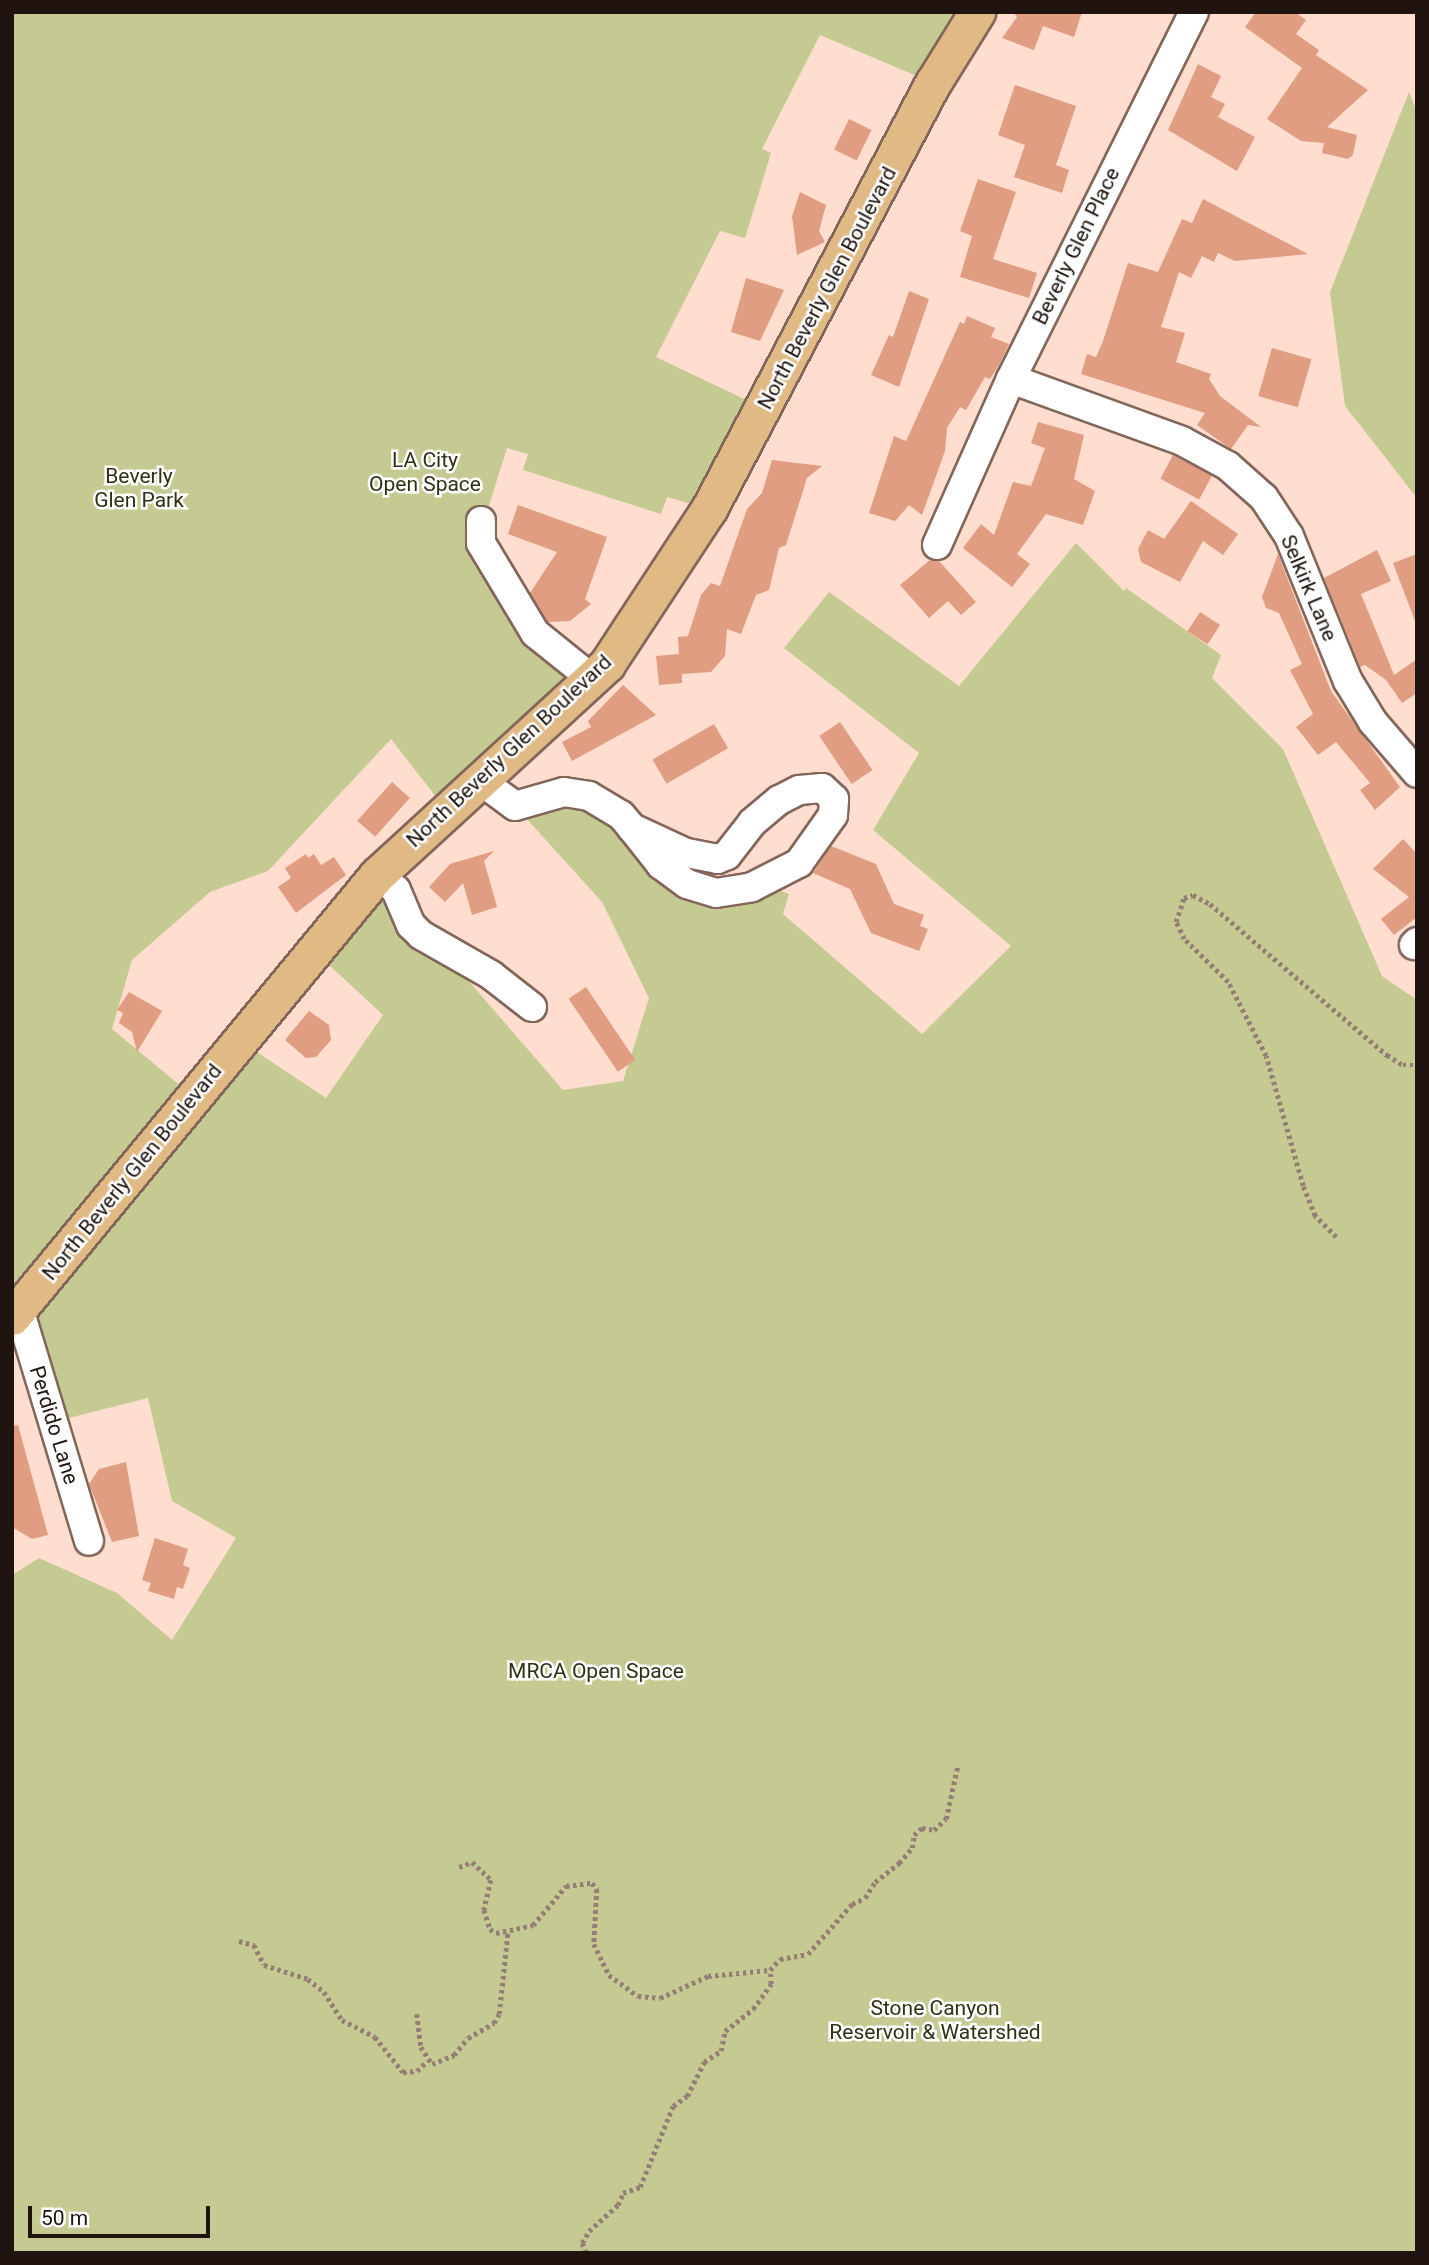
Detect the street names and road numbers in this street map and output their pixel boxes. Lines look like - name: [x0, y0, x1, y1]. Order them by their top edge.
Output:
- street label: North Beverly Glen Boulevard: [752, 162, 902, 414]
- street label: Beverly Glen Place: [1027, 163, 1125, 329]
- street label: Selkirk Lane: [1275, 531, 1343, 645]
- street label: North Beverly Glen Boulevard: [401, 649, 617, 853]
- street label: North Beverly Glen Boulevard: [37, 1059, 227, 1285]
- street label: Perdido Lane: [24, 1363, 84, 1487]

